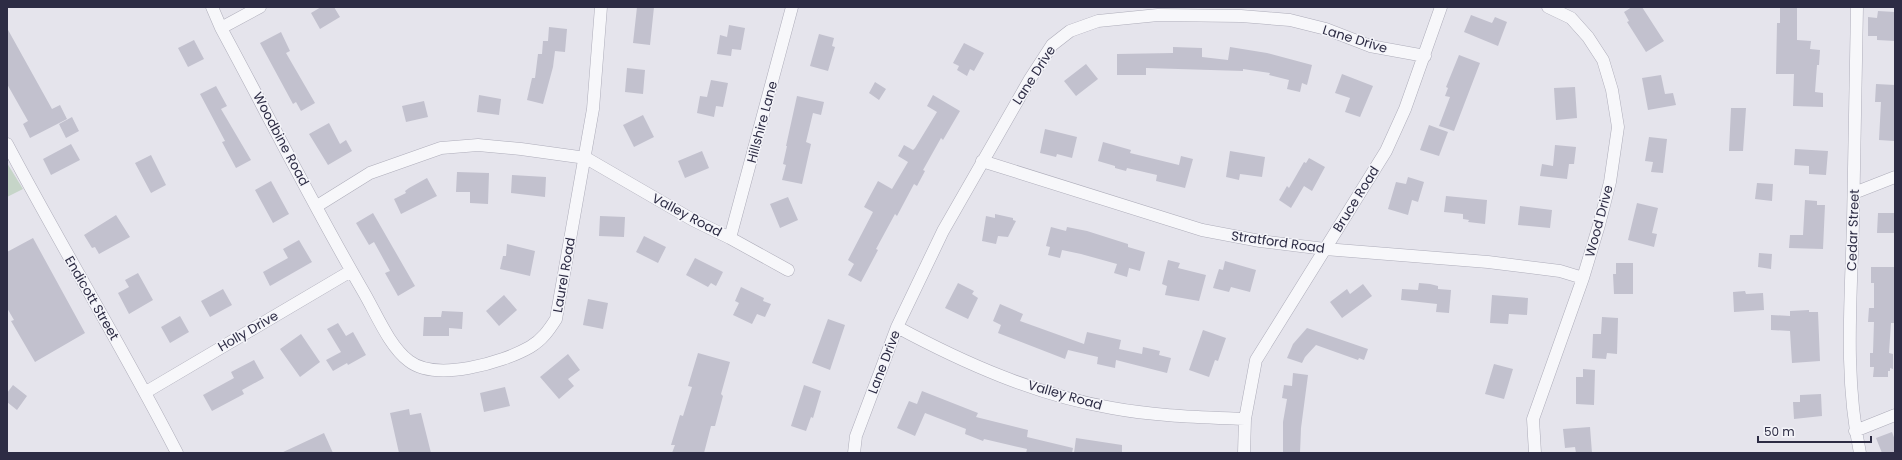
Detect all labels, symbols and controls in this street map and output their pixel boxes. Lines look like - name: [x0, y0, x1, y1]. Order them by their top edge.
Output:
- street label: Lane Drive: [1320, 20, 1390, 58]
- street label: Lane Drive: [1008, 42, 1060, 108]
- street label: Hillshire Lane: [742, 79, 782, 165]
- street label: Woodbine Road: [248, 89, 314, 189]
- street label: Bruce Road: [1328, 162, 1384, 236]
- street label: Wood Drive: [1580, 183, 1618, 259]
- street label: Cedar Street: [1842, 188, 1864, 271]
- street label: Valley Road: [649, 189, 725, 241]
- street label: Stratford Road: [1230, 226, 1326, 258]
- street label: Laurel Road: [548, 236, 580, 314]
- street label: Endicott Street: [60, 252, 124, 344]
- street label: Holly Drive: [214, 306, 282, 356]
- street label: Lane Drive: [863, 327, 905, 397]
- street label: Valley Road: [1026, 375, 1104, 415]
- scale bar: [1758, 418, 1871, 444]
- text: 50 m: [1764, 423, 1795, 440]

